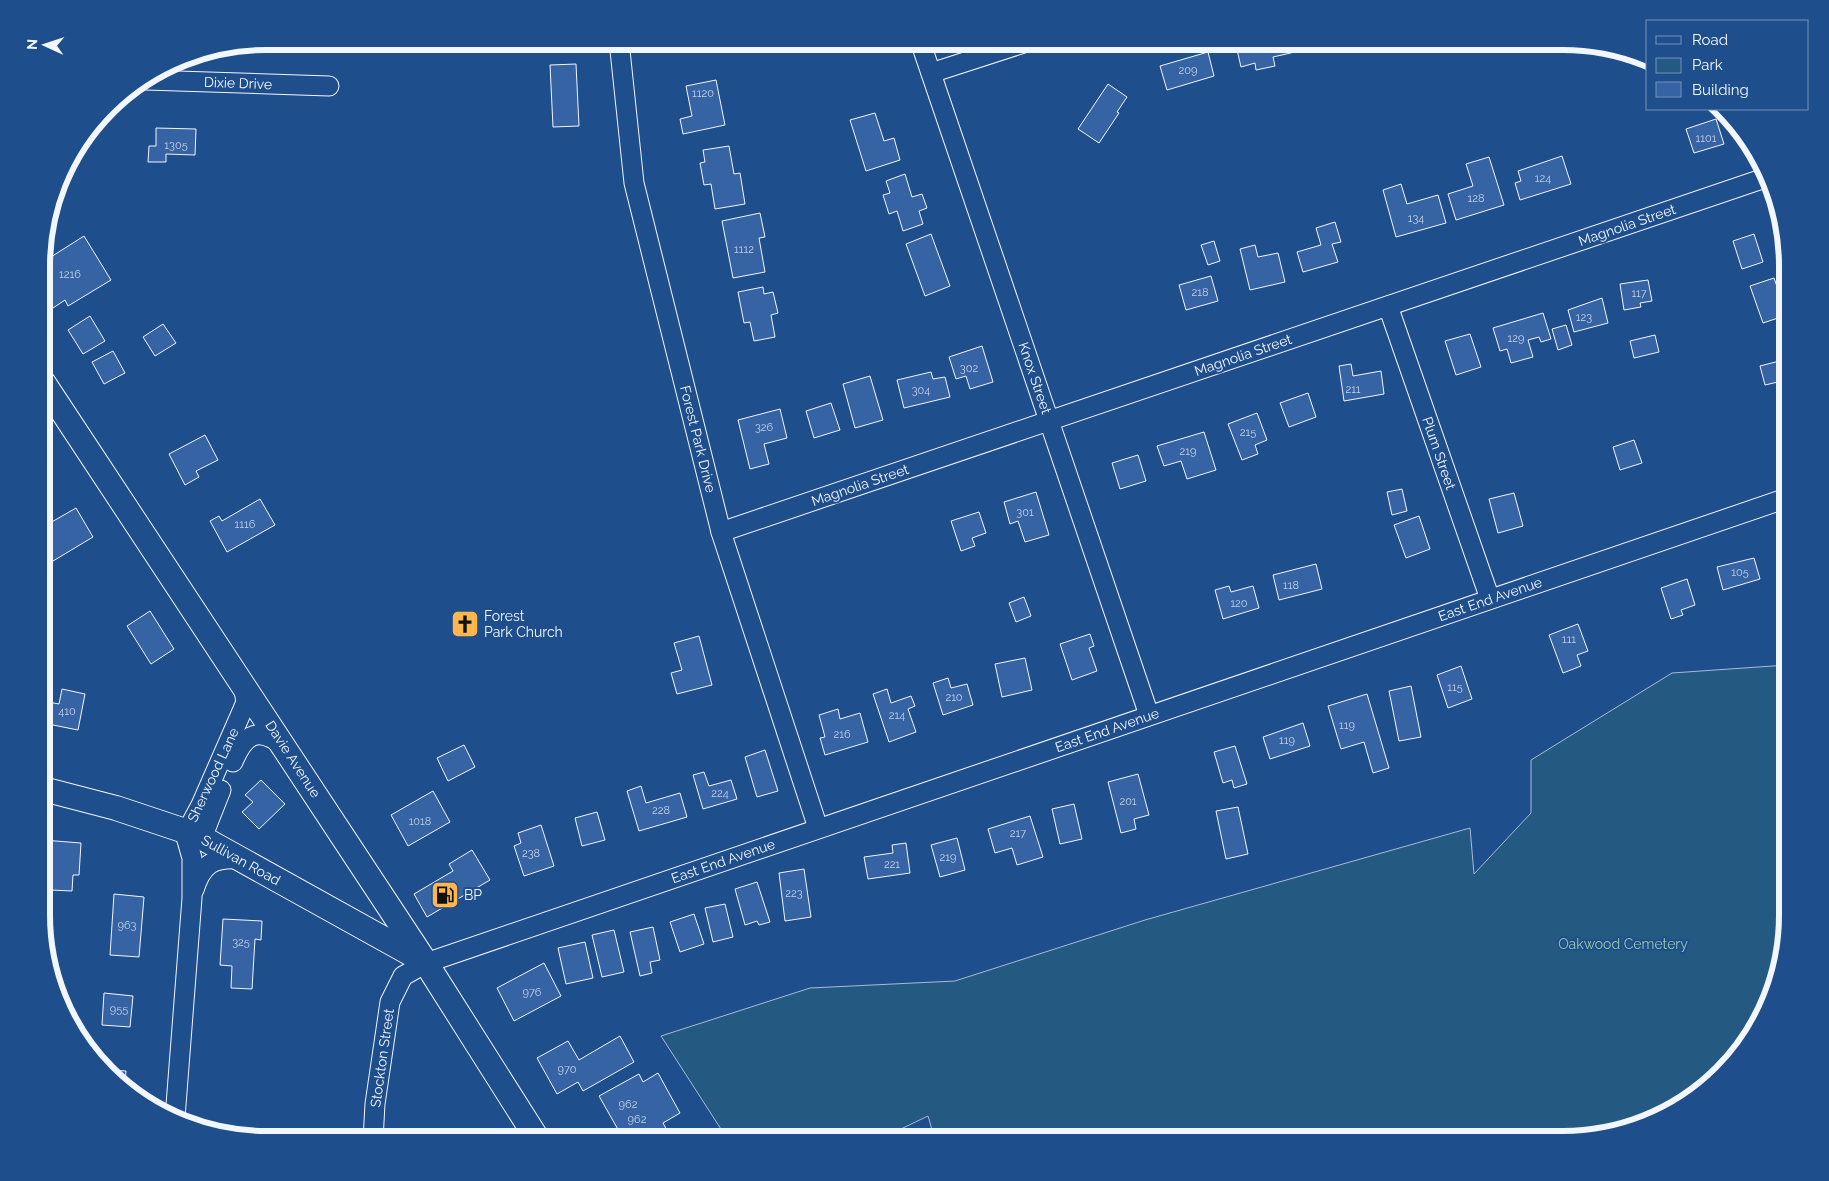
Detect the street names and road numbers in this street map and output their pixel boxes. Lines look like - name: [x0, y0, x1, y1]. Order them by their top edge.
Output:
- street label: Dixie Drive: [204, 74, 272, 92]
- street label: Magnolia Street: [1576, 201, 1678, 249]
- street label: Magnolia Street: [1192, 331, 1294, 379]
- street label: Knox Street: [1015, 340, 1055, 416]
- street label: Forest Park Drive: [677, 384, 719, 494]
- street label: Plum Street: [1419, 414, 1459, 492]
- street label: Magnolia Street: [809, 461, 911, 509]
- street label: East End Avenue: [1436, 574, 1544, 624]
- street label: East End Avenue: [1053, 705, 1161, 755]
- street label: Davie Avenue: [262, 718, 324, 800]
- street label: Sherwood Lane: [184, 725, 242, 825]
- street label: Sullivan Road: [199, 832, 283, 888]
- street label: East End Avenue: [669, 836, 777, 886]
- street label: Stockton Street: [367, 1007, 397, 1109]

